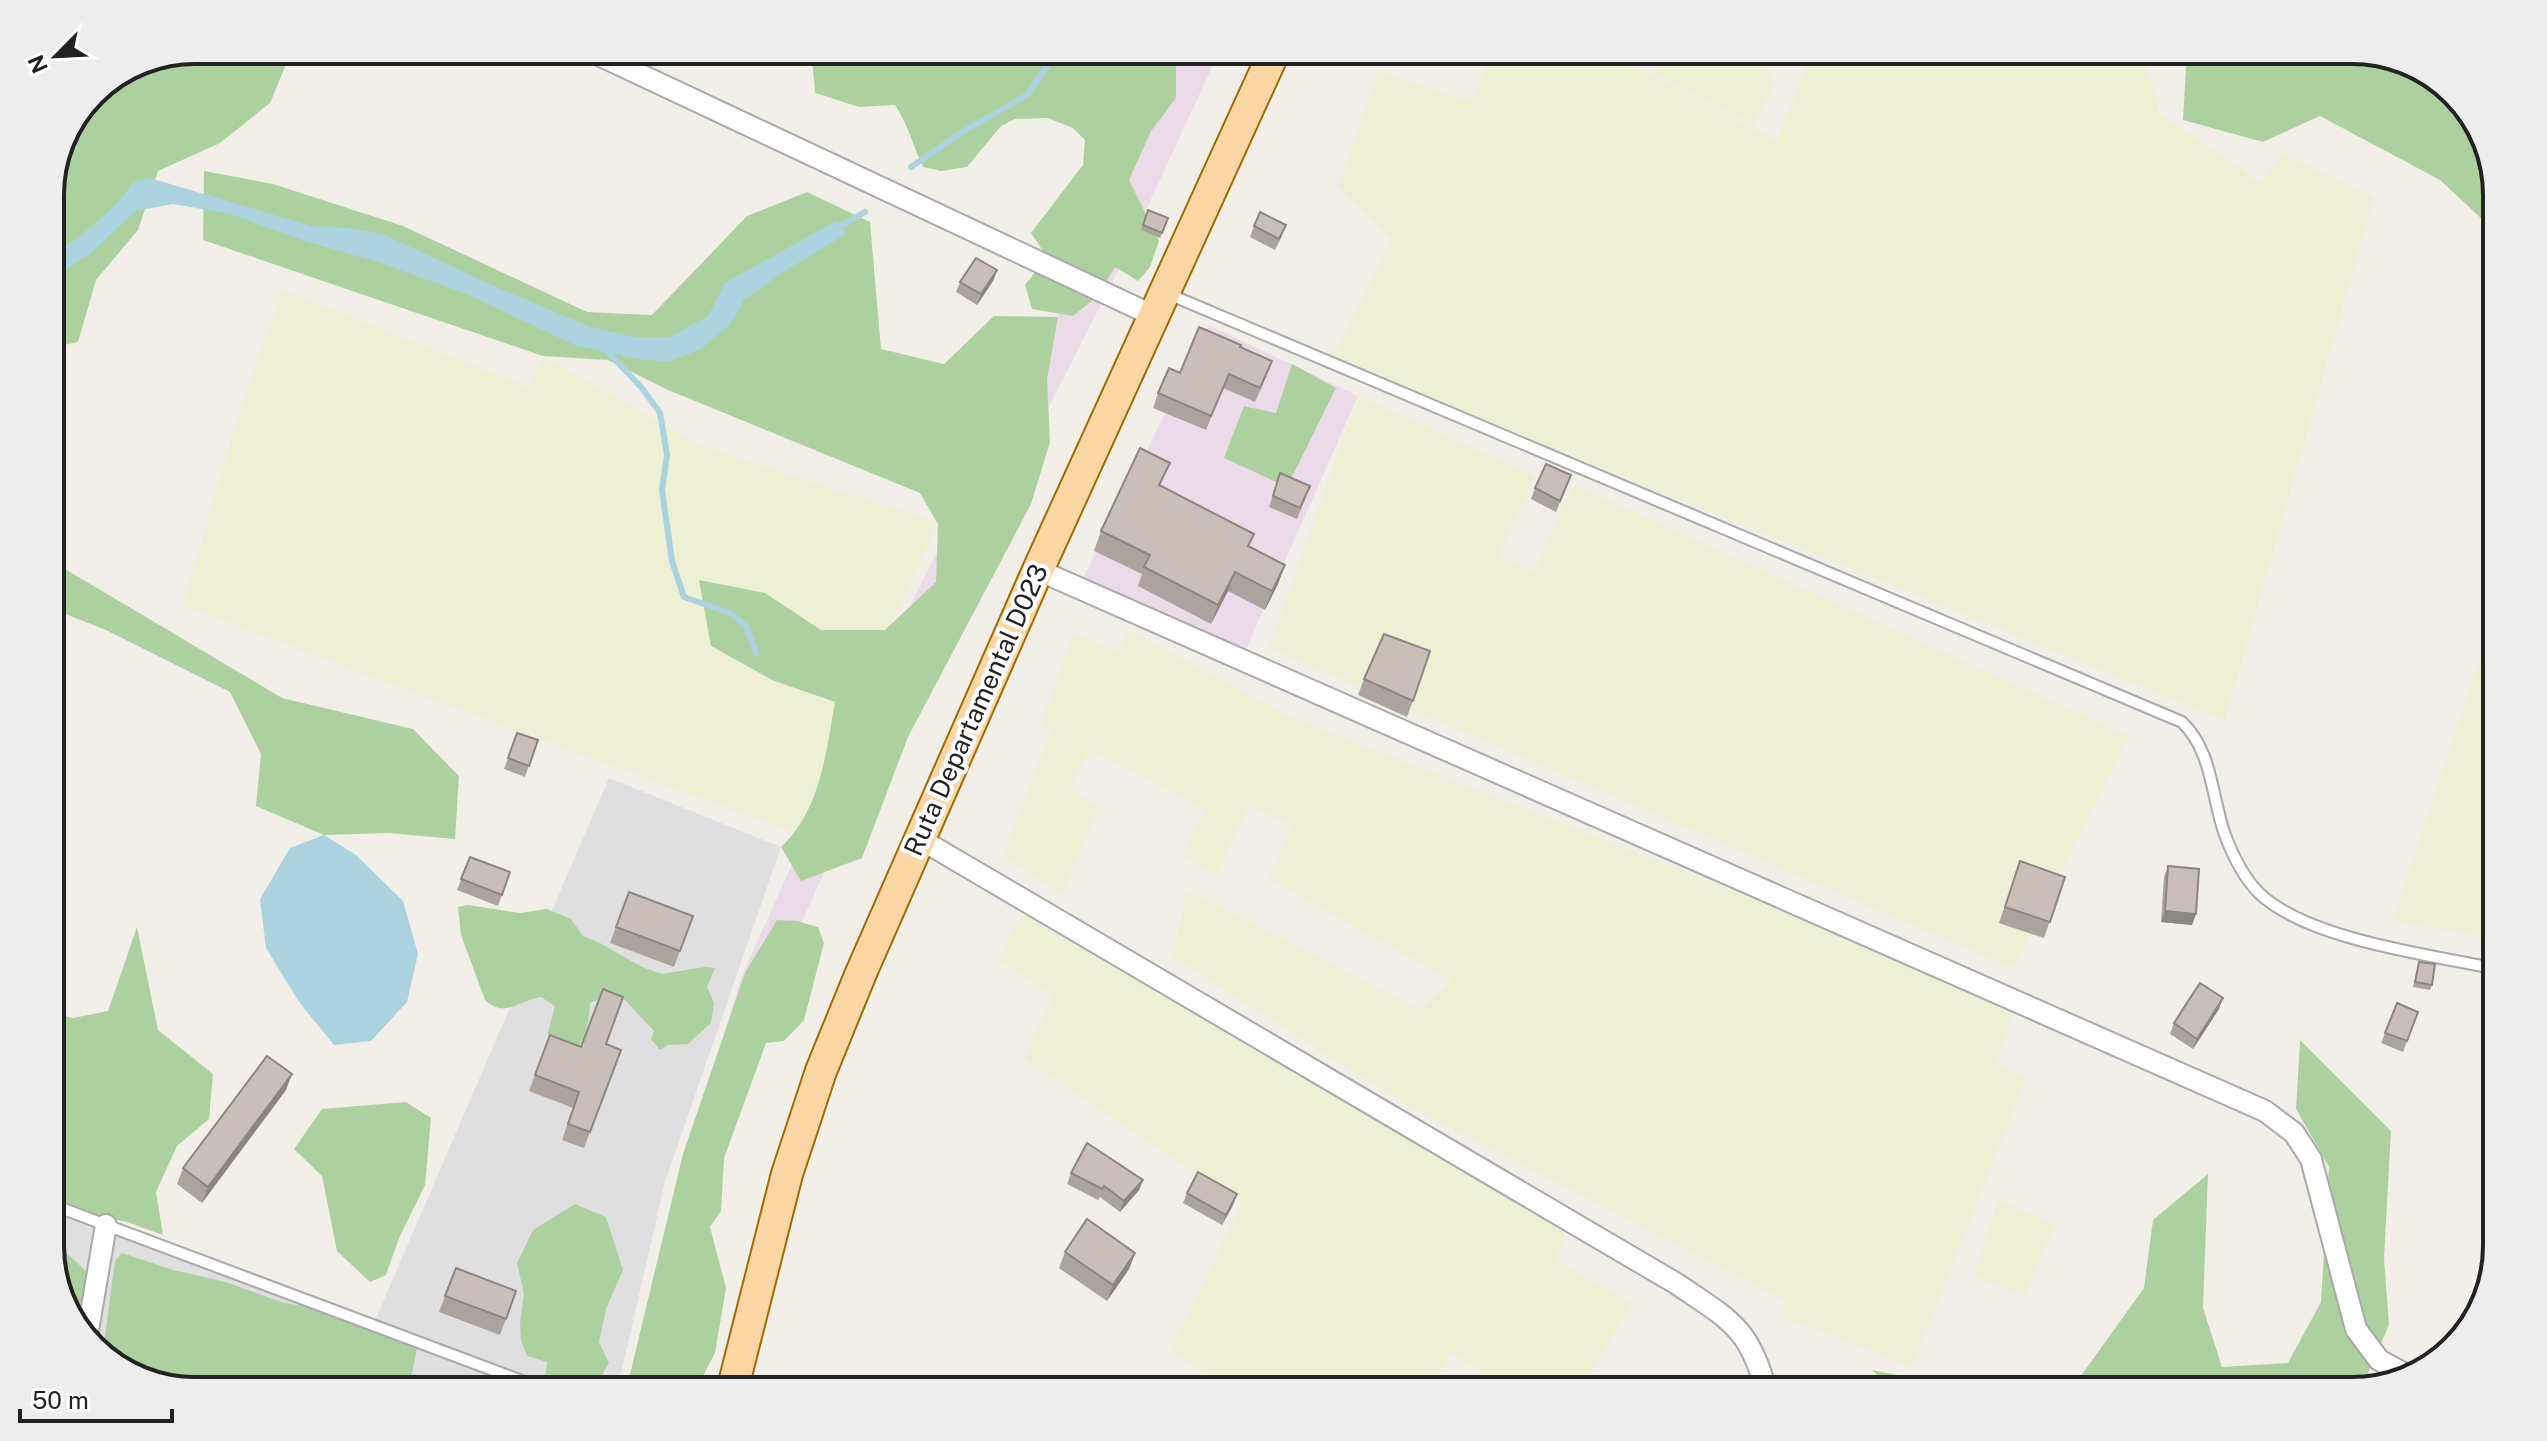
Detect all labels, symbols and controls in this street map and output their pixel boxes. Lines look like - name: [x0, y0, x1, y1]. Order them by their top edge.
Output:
- north arrow: [16, 16, 96, 96]
- text: N: [22, 51, 53, 77]
- street label: Ruta Departamental D023: [897, 559, 1054, 860]
- scale bar: [20, 1373, 172, 1423]
- text: 50 m: [32, 1386, 89, 1414]

